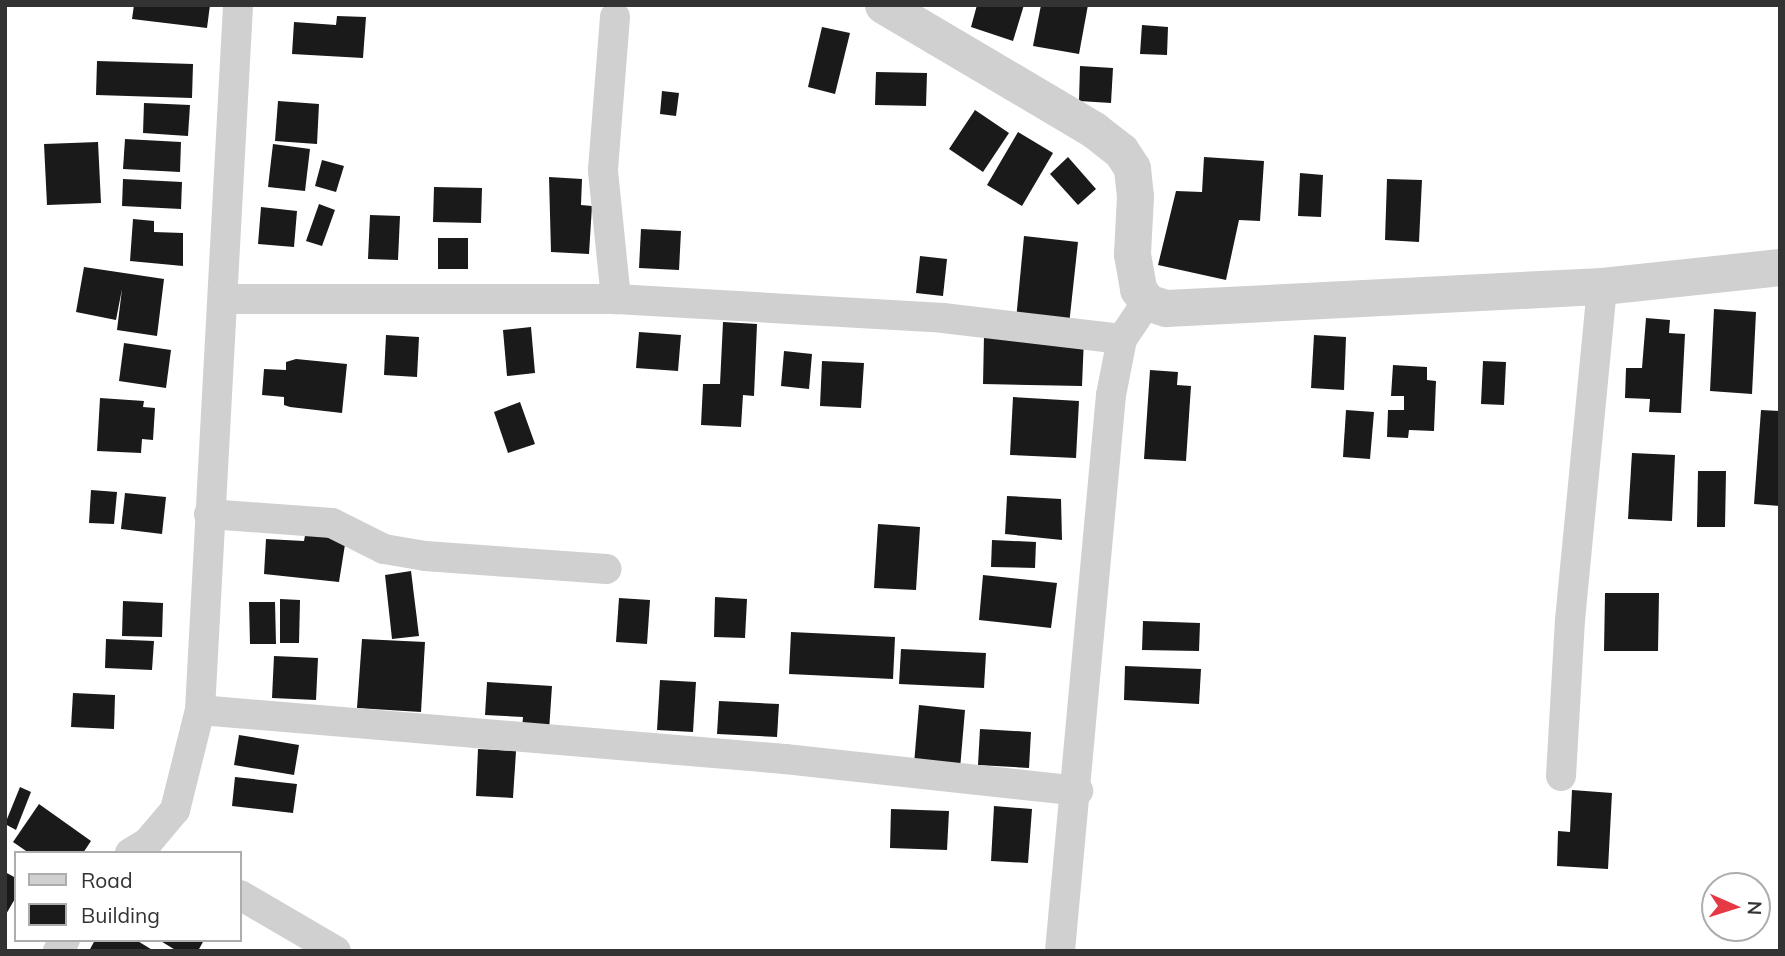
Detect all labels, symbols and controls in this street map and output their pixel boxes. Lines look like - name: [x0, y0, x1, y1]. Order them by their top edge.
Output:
- legend: [14, 851, 242, 942]
- text: Road: [81, 867, 132, 893]
- north arrow: [1701, 872, 1771, 942]
- text: N: [1743, 900, 1767, 916]
- text: Building: [81, 902, 160, 928]

